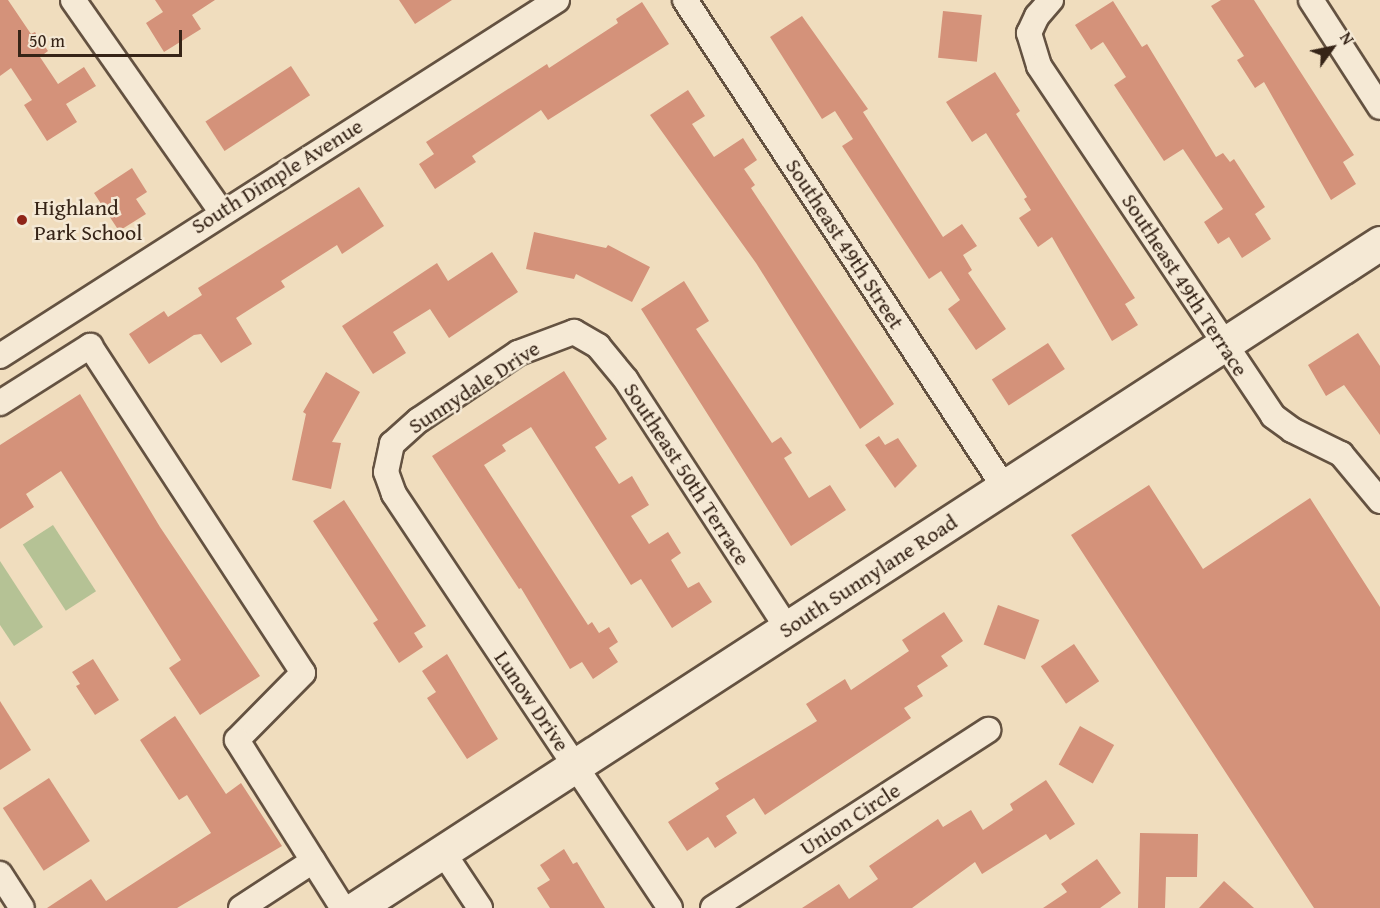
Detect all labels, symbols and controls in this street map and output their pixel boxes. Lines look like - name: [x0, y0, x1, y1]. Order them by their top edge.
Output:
- scale bar: [21, 18, 184, 56]
- north arrow: [1302, 18, 1362, 78]
- text: 50 m: [29, 27, 65, 54]
- text: N: [1334, 27, 1360, 49]
- street label: South Dimple Avenue: [186, 113, 368, 239]
- street label: Southeast 49th Street: [780, 154, 910, 334]
- street label: Southeast 49th Terrace: [1116, 189, 1254, 381]
- place label: Highland Park School: [34, 194, 142, 246]
- marker: Highland Park School: [15, 213, 29, 227]
- street label: Sunnydale Drive: [403, 335, 545, 439]
- street label: Southeast 50th Terrace: [618, 378, 756, 570]
- street label: South Sunnylane Road: [774, 508, 962, 644]
- street label: Lunow Drive: [489, 646, 575, 756]
- street label: Union Circle: [795, 777, 905, 861]

